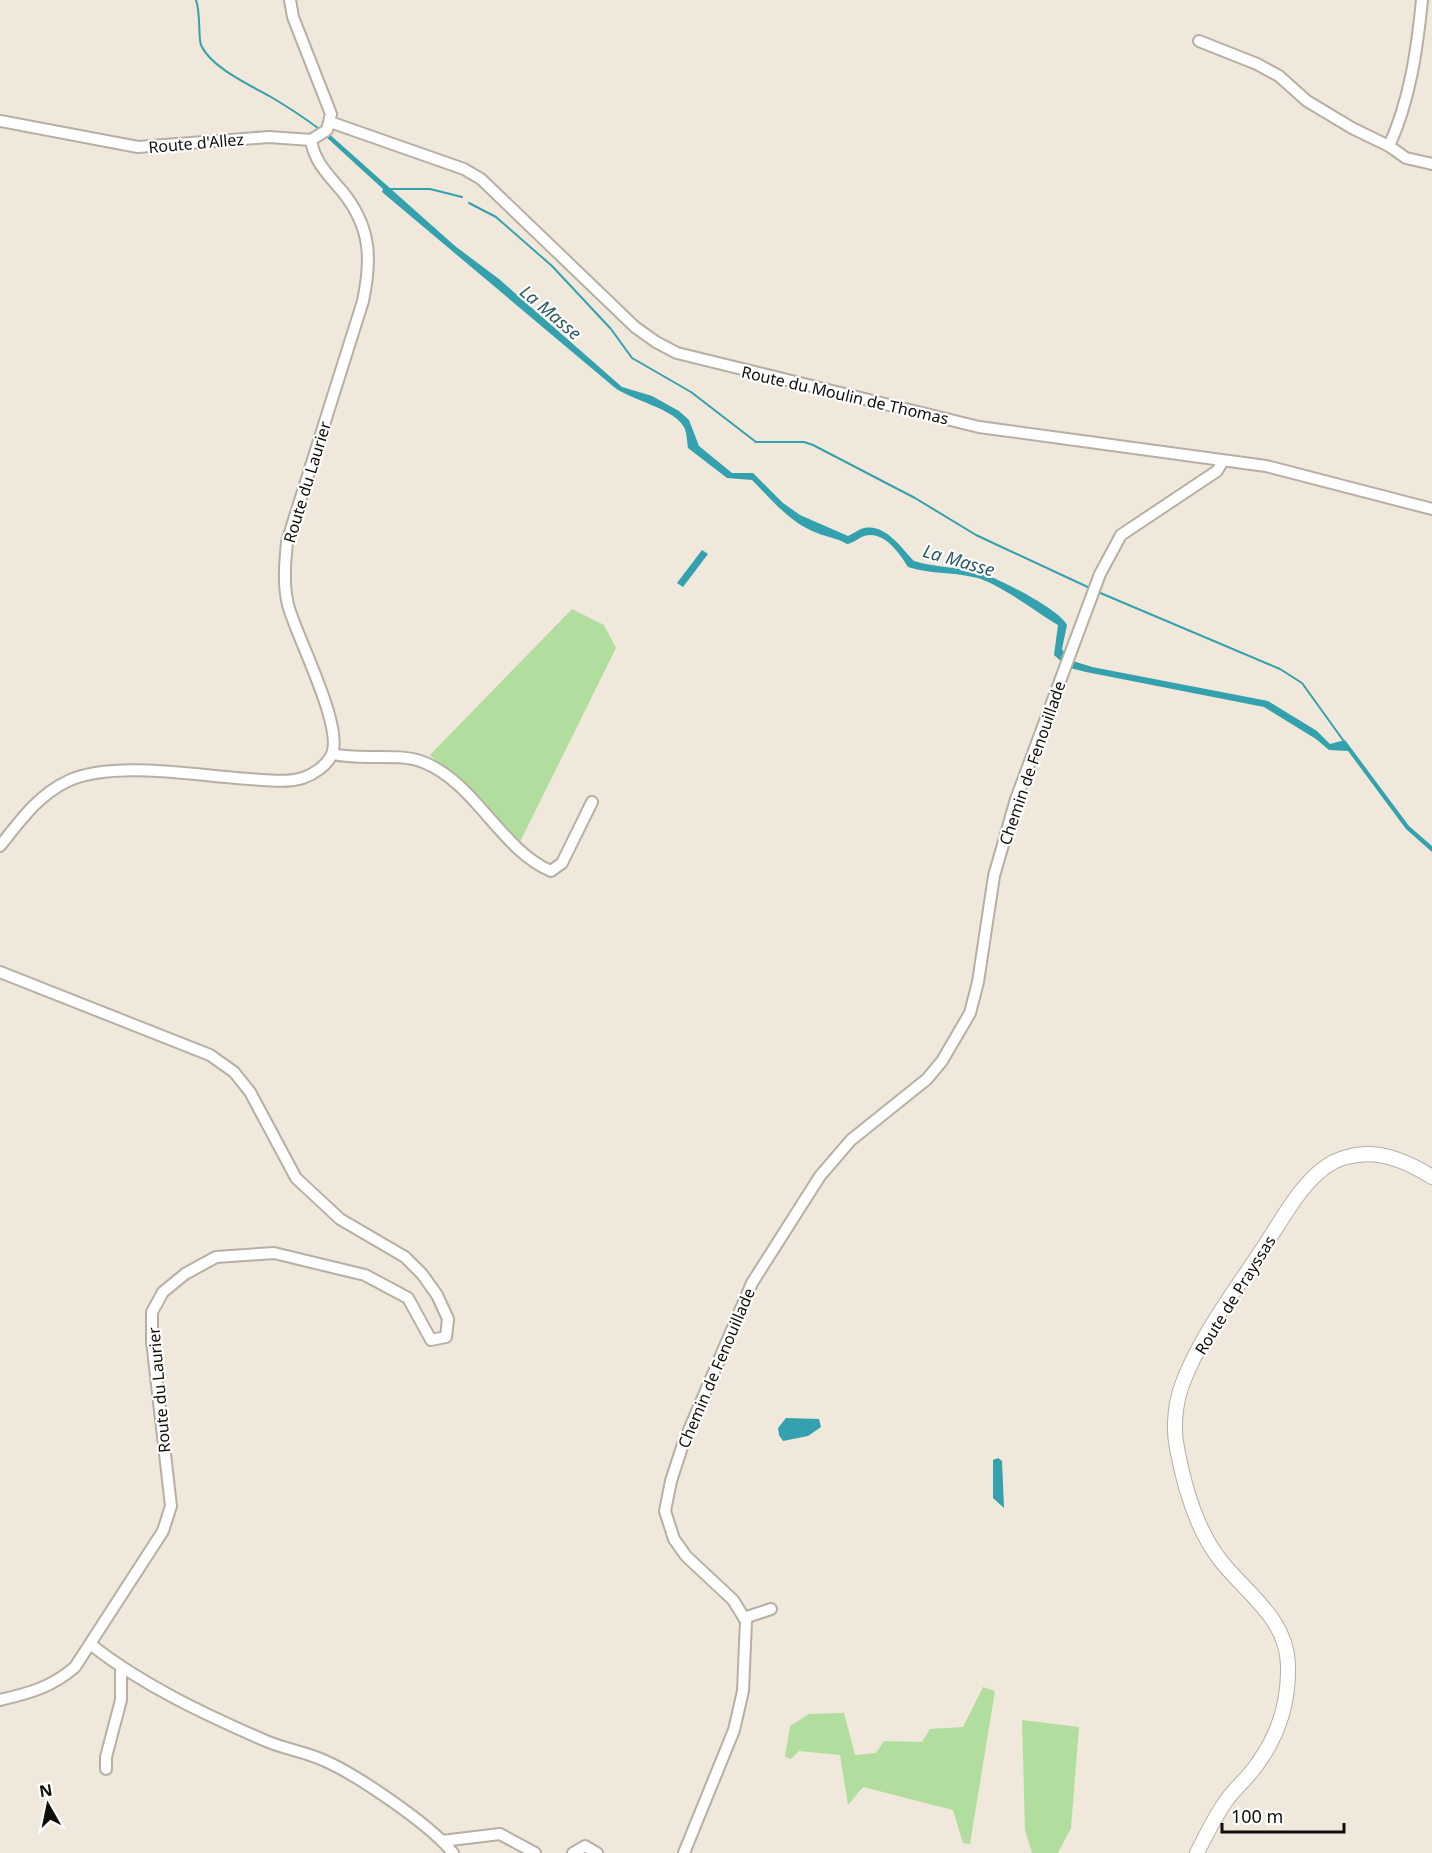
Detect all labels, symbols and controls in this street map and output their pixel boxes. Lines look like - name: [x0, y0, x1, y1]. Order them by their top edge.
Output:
- street label: Route d'Allez: [147, 128, 245, 158]
- water label: La Masse: [515, 279, 587, 345]
- street label: Route du Moulin de Thomas: [739, 360, 951, 430]
- street label: Route du Laurier: [278, 418, 336, 545]
- water label: La Masse: [920, 538, 998, 582]
- street label: Chemin de Fenouillade: [994, 678, 1070, 848]
- street label: Route de Prayssas: [1189, 1231, 1281, 1359]
- street label: Chemin de Fenouillade: [672, 1284, 760, 1452]
- street label: Route du Laurier: [143, 1326, 175, 1454]
- north arrow: [18, 1775, 78, 1835]
- text: N: [38, 1778, 54, 1802]
- scale bar: [1222, 1796, 1344, 1834]
- text: 100 m: [1231, 1804, 1283, 1828]

